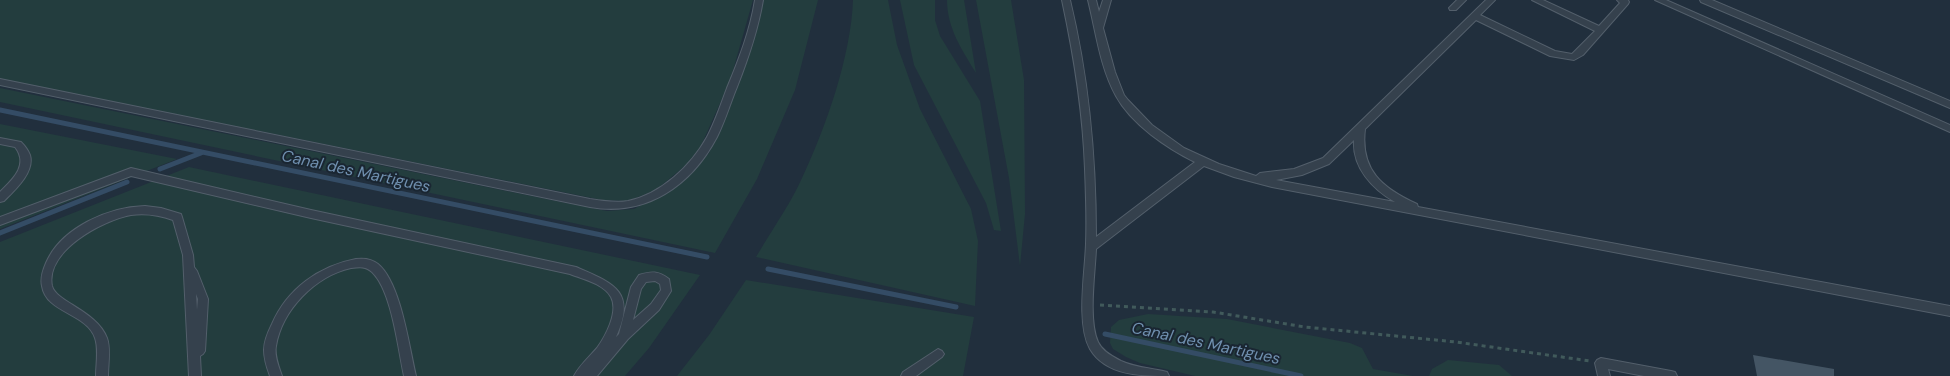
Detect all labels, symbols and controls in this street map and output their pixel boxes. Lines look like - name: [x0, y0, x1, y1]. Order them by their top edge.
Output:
- water label: Canal des Martigues: [280, 145, 432, 197]
- water label: Canal des Martigues: [1130, 317, 1282, 369]

